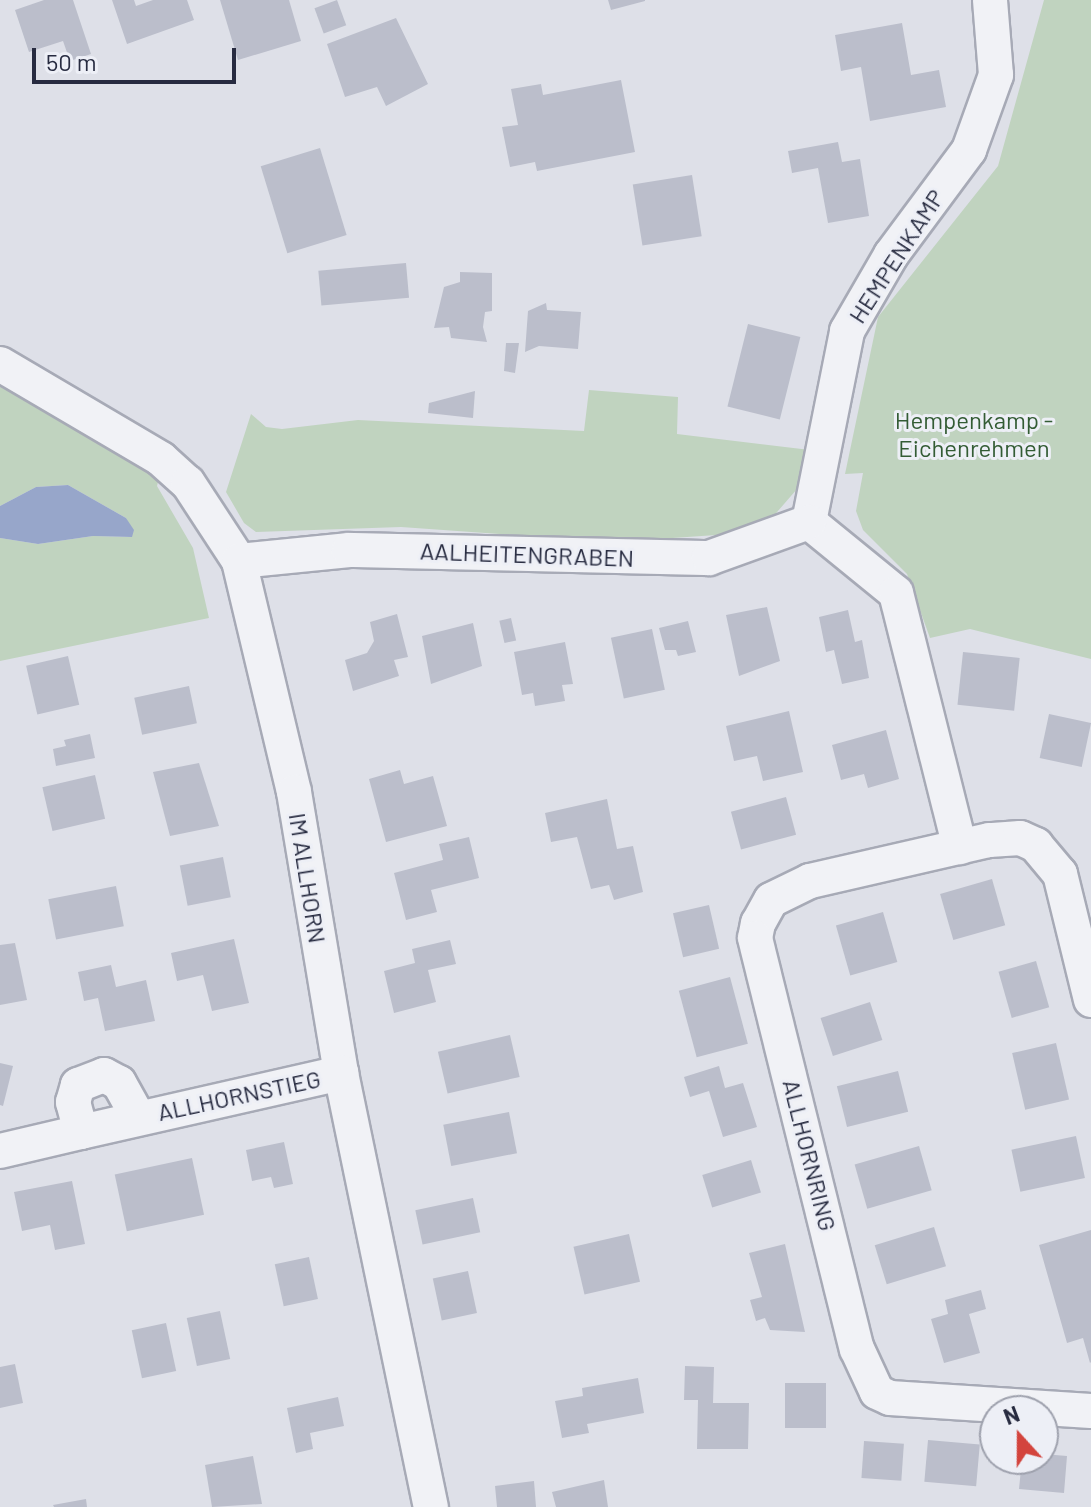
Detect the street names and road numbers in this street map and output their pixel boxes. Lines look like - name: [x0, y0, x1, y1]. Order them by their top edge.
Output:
- street label: HEMPENKAMP: [842, 184, 950, 328]
- street label: AALHEITENGRABEN: [419, 536, 635, 572]
- street label: IM ALLHORN: [283, 811, 333, 945]
- street label: ALLHORNSTIEG: [155, 1064, 323, 1126]
- street label: ALLHORNRING: [777, 1076, 843, 1234]

